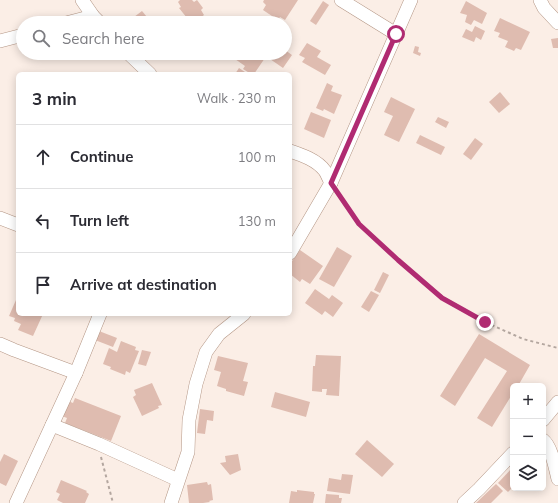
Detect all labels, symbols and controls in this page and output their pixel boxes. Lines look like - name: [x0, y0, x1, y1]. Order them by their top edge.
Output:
- search box: [16, 16, 292, 60]
- route start: [387, 25, 405, 43]
- icon: search: [30, 27, 52, 49]
- text: Search here: [62, 29, 144, 48]
- text: 3 min: [32, 88, 77, 109]
- text: Walk · 230 m: [197, 90, 276, 106]
- icon: ahead: [32, 146, 54, 168]
- text: Continue: [70, 147, 133, 166]
- text: 100 m: [238, 149, 276, 165]
- icon: left: [32, 210, 54, 232]
- text: Turn left: [70, 211, 129, 230]
- text: 130 m: [238, 213, 276, 229]
- icon: arrive: [32, 274, 54, 296]
- text: Arrive at destination: [70, 275, 217, 294]
- route end: [476, 313, 494, 331]
- map controls: [510, 383, 546, 491]
- button: +: [510, 383, 546, 419]
- button: −: [510, 419, 546, 455]
- button: layers: [510, 455, 546, 491]

